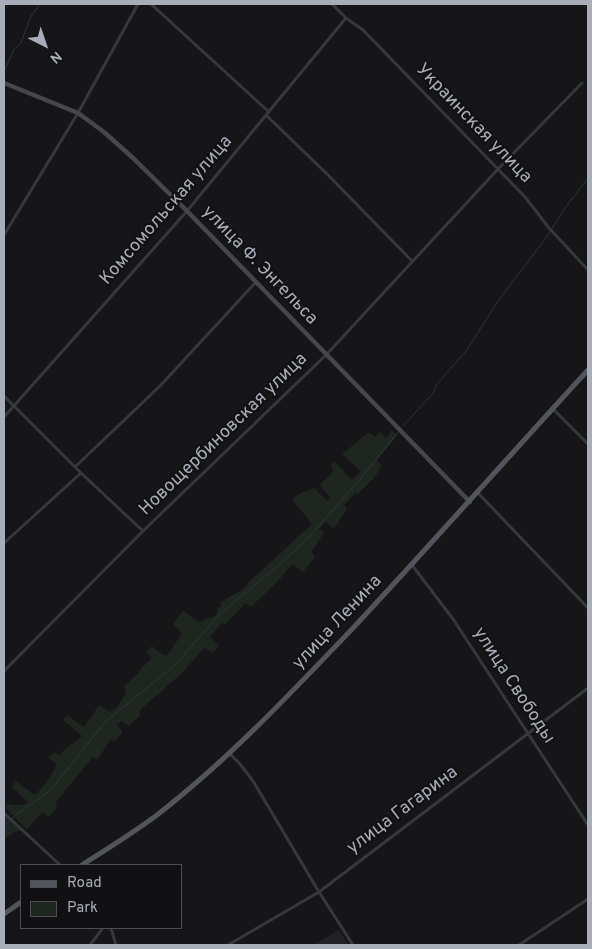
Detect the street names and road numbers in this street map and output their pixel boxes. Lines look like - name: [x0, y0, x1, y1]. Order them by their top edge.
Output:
- street label: Украинская улица: [410, 60, 536, 188]
- street label: Комсомольская улица: [96, 132, 238, 290]
- street label: улица Ф. Энгельса: [197, 202, 321, 330]
- street label: Новощербиновская улица: [135, 349, 313, 521]
- street label: улица Ленина: [289, 571, 387, 675]
- street label: улица Свободы: [467, 624, 559, 748]
- street label: улица Гагарина: [343, 762, 463, 860]

